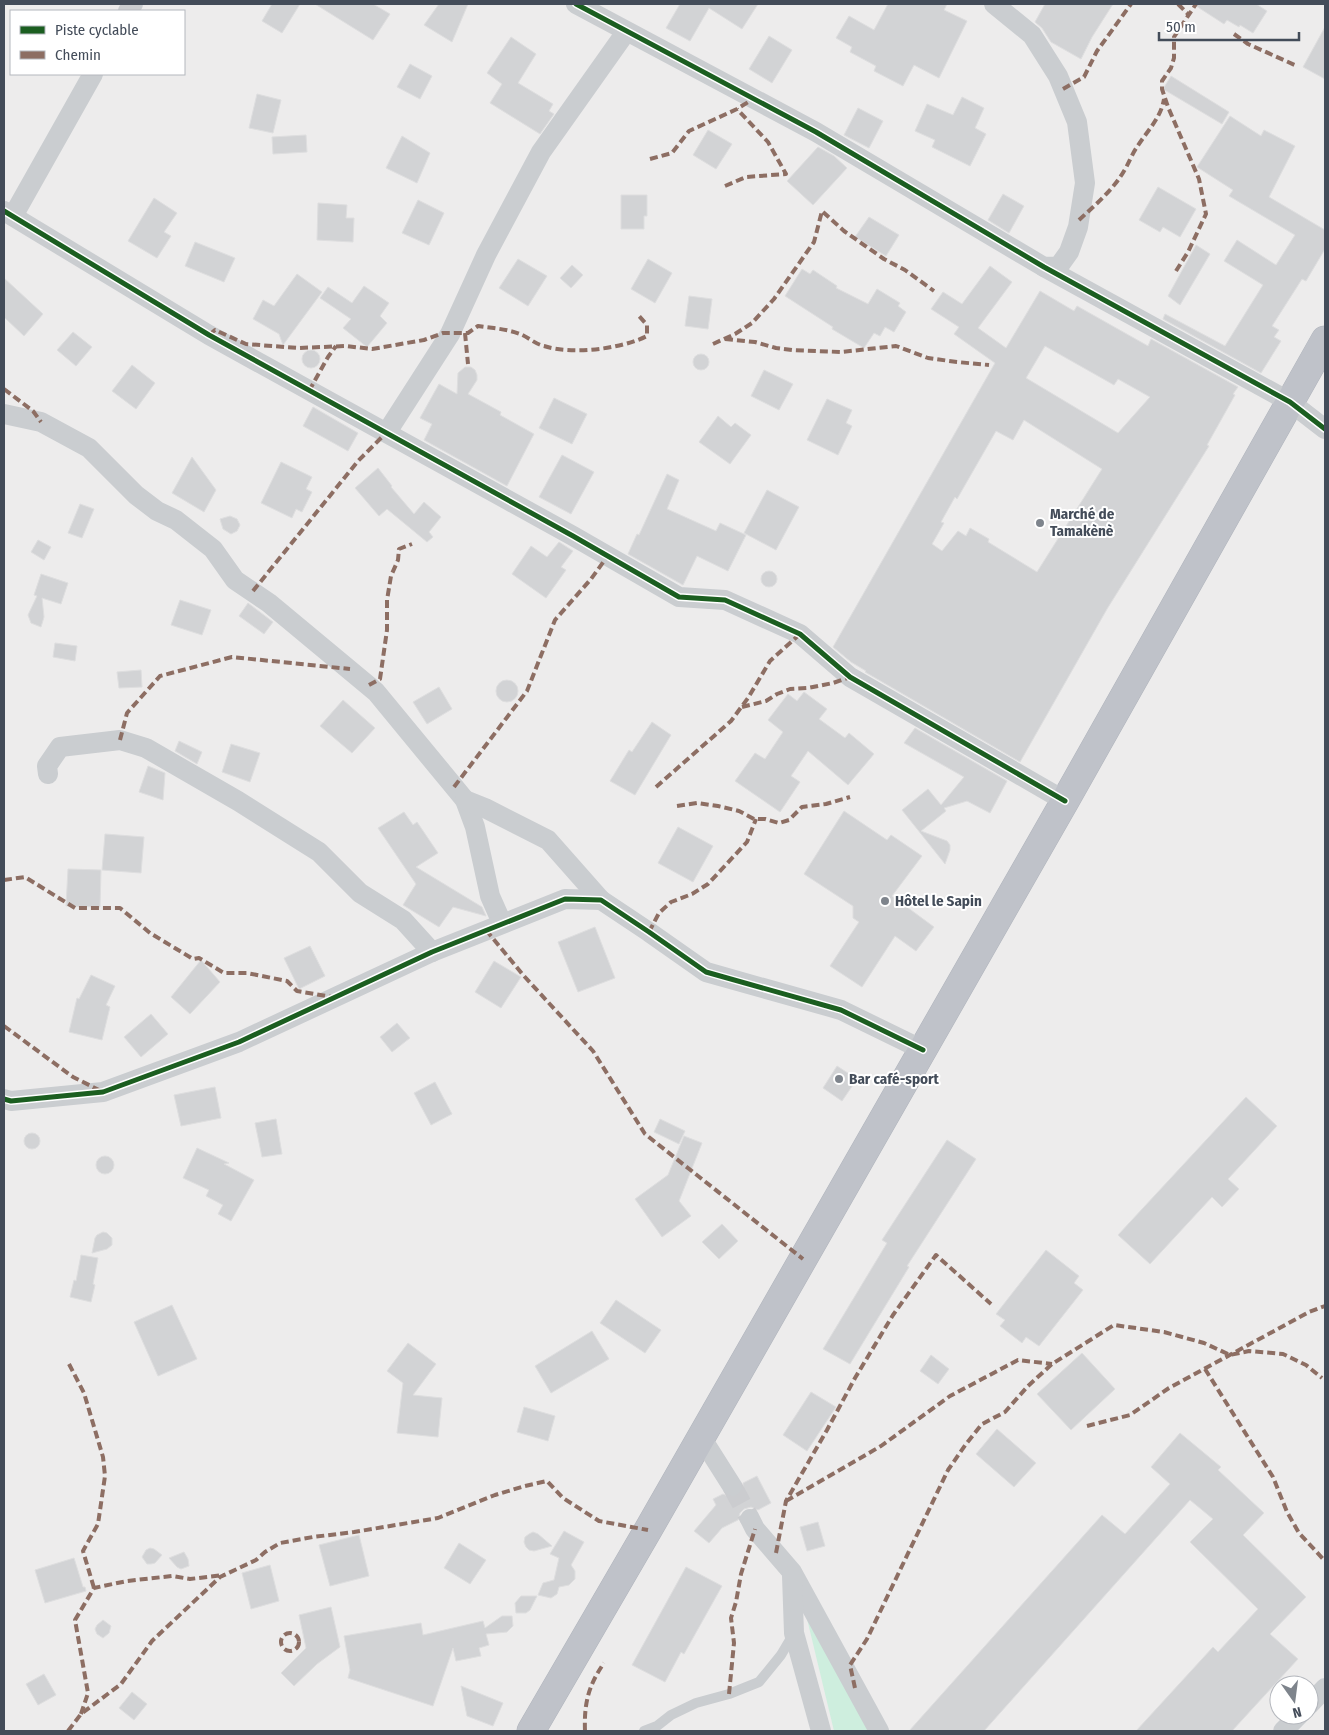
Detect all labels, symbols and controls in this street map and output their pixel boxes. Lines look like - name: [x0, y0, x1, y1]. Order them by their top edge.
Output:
- legend: [10, 10, 185, 75]
- scale bar: [1159, 10, 1299, 42]
- text: 50 m: [1166, 18, 1196, 36]
- text: Piste cyclable: [55, 21, 139, 39]
- text: Chemin: [55, 46, 101, 64]
- place label: Marché de Tamakènè: [1050, 505, 1115, 540]
- marker: Marché de Tamakènè: [1034, 517, 1046, 529]
- place label: Hôtel le Sapin: [895, 892, 982, 910]
- marker: Hôtel le Sapin: [879, 895, 891, 907]
- place label: Bar café-sport: [849, 1070, 940, 1088]
- marker: Bar café-sport: [833, 1073, 845, 1085]
- north arrow: [1269, 1675, 1319, 1725]
- text: N: [1291, 1703, 1303, 1721]

